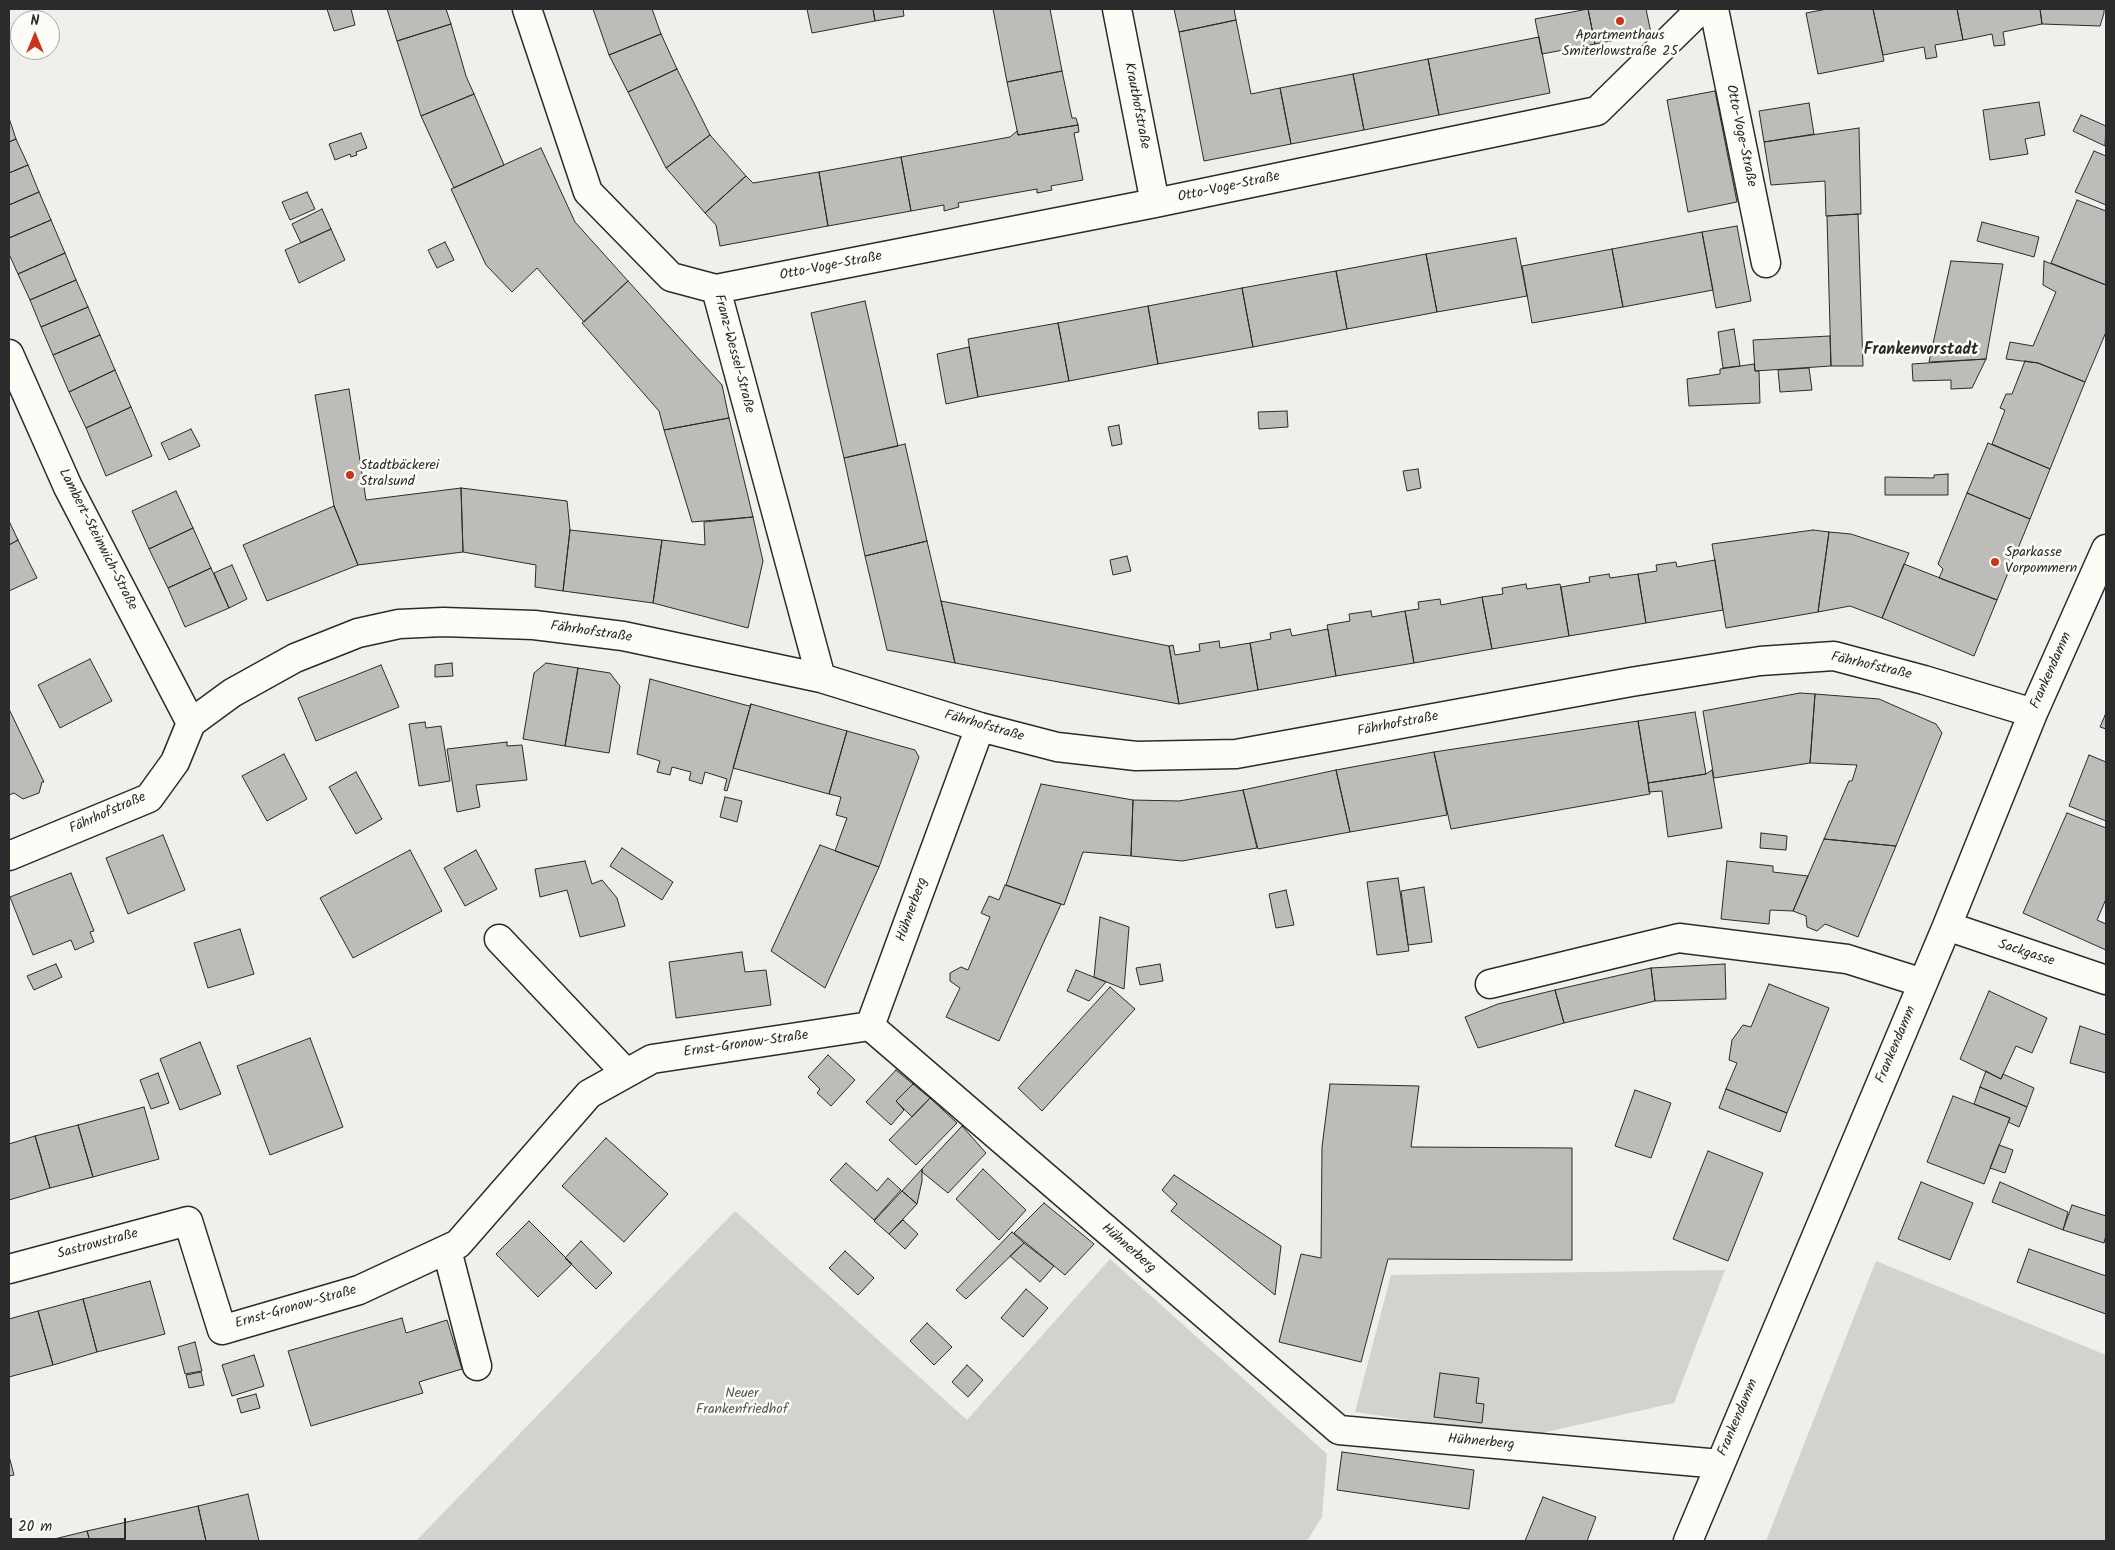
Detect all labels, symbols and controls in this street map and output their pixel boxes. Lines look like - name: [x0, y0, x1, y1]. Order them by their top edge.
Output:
- north arrow: [10, 10, 60, 60]
- text: N: [31, 10, 39, 32]
- marker: Apartmenthaus Smiterlowstraße 25: [1614, 15, 1626, 27]
- place label: Apartmenthaus Smiterlowstraße 25: [1562, 29, 1678, 62]
- street label: Krauthofstraße: [1119, 61, 1153, 151]
- street label: Otto-Voge-Straße: [1721, 83, 1759, 189]
- street label: Otto-Voge-Straße: [1176, 169, 1282, 207]
- street label: Otto-Voge-Straße: [778, 249, 884, 285]
- street label: Franz-Wessel-Straße: [709, 293, 757, 415]
- district label: Frankenvorstadt: [1864, 341, 1978, 361]
- place label: Stadtbäckerei Stralsund: [360, 459, 439, 492]
- street label: Lambert-Steinwich-Straße: [54, 466, 140, 614]
- marker: Stadtbäckerei Stralsund: [344, 469, 356, 481]
- place label: Sparkasse Vorpommern: [2005, 546, 2077, 578]
- marker: Sparkasse Vorpommern: [1989, 556, 2001, 568]
- street label: Fährhofstraße: [549, 619, 633, 647]
- street label: Frankendamm: [2028, 630, 2076, 712]
- street label: Fährhofstraße: [1829, 650, 1913, 684]
- street label: Fährhofstraße: [942, 708, 1026, 746]
- street label: Fährhofstraße: [1356, 709, 1440, 741]
- street label: Fährhofstraße: [67, 790, 149, 838]
- street label: Hühnerberg: [894, 876, 932, 944]
- street label: Sackgasse: [1996, 937, 2056, 971]
- street label: Frankendamm: [1873, 1004, 1921, 1086]
- street label: Ernst-Gronow-Straße: [683, 1028, 809, 1062]
- street label: Hühnerberg: [1097, 1221, 1159, 1277]
- street label: Sastrowstraße: [56, 1226, 140, 1264]
- street label: Ernst-Gronow-Straße: [233, 1283, 359, 1333]
- street label: Frankendamm: [1715, 1377, 1763, 1459]
- park label: Neuer Frankenfriedhof: [696, 1387, 788, 1420]
- street label: Hühnerberg: [1447, 1432, 1515, 1454]
- scale bar: [12, 1508, 129, 1540]
- text: 20 m: [18, 1515, 52, 1539]

